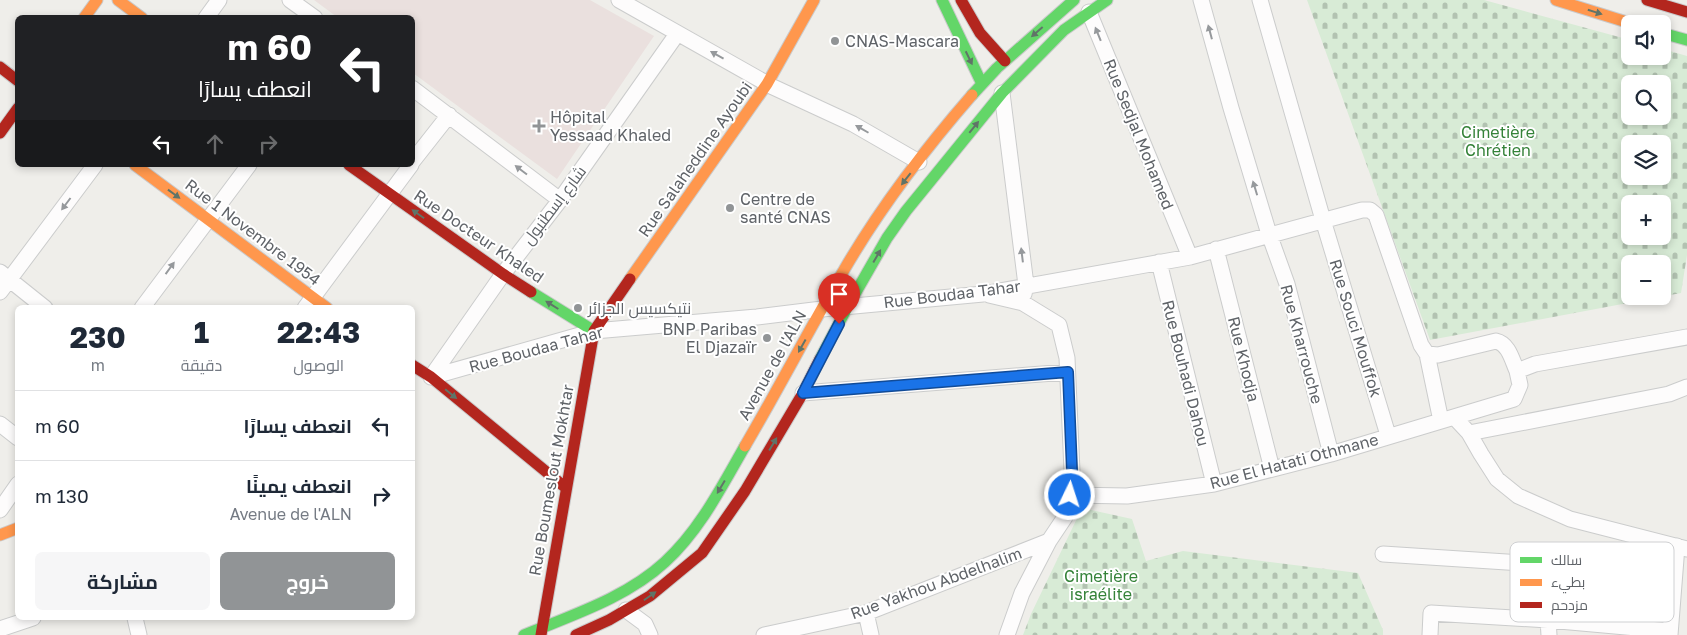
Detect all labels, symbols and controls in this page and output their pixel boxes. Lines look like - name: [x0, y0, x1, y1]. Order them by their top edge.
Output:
- one-way arrow: [1588, 8, 1603, 16]
- map controls: [1621, 15, 1671, 305]
- button: sound: [1621, 15, 1671, 65]
- one-way arrow: [1205, 24, 1213, 39]
- text: 60 m: [228, 26, 312, 68]
- one-way arrow: [1031, 26, 1043, 38]
- one-way arrow: [1094, 26, 1102, 41]
- place label: CNAS-Mascara: [845, 31, 959, 51]
- icon: left: [330, 35, 395, 100]
- marker: CNAS-Mascara: [829, 35, 841, 47]
- one-way arrow: [710, 51, 723, 60]
- one-way arrow: [965, 51, 973, 65]
- street label: Rue Sedjal Mohamed: [1100, 56, 1178, 212]
- text: انعطف يسارًا: [198, 75, 312, 102]
- button: search: [1621, 75, 1671, 125]
- street label: Rue Salaheddine Ayoubi: [634, 77, 756, 241]
- place label: Hôpital Yessaad Khaled: [550, 107, 671, 145]
- marker: Hôpital Yessaad Khaled: [532, 119, 546, 133]
- one-way arrow: [969, 120, 980, 133]
- park label: Cimetière Chrétien: [1461, 122, 1535, 160]
- one-way arrow: [854, 125, 869, 133]
- icon: left: [148, 130, 176, 158]
- icon: ahead: [201, 130, 229, 158]
- icon: right: [254, 130, 282, 158]
- button: layers: [1621, 135, 1671, 185]
- street label: شارع إسطنبول: [518, 162, 592, 250]
- one-way arrow: [515, 165, 528, 176]
- one-way arrow: [900, 172, 911, 185]
- street label: Rue 1 Novembre 1954: [181, 175, 325, 289]
- one-way arrow: [1250, 180, 1258, 195]
- street label: Rue Docteur Khaled: [410, 185, 548, 287]
- one-way arrow: [167, 189, 181, 199]
- place label: Centre de santé CNAS: [740, 189, 831, 227]
- button: +: [1621, 195, 1671, 245]
- one-way arrow: [60, 197, 71, 210]
- marker: Centre de santé CNAS: [724, 202, 736, 214]
- one-way arrow: [411, 209, 424, 219]
- one-way arrow: [1018, 246, 1026, 262]
- one-way arrow: [872, 249, 881, 263]
- button: −: [1621, 255, 1671, 305]
- street label: Rue Souci Mouffok: [1325, 256, 1387, 400]
- one-way arrow: [165, 262, 176, 275]
- pin: [818, 273, 860, 324]
- street label: Rue Boudaa Tahar: [882, 276, 1022, 312]
- icon: arrive: [825, 280, 853, 308]
- street label: Rue Kharrouche: [1276, 282, 1328, 406]
- place label: نتيكسيس الجزائر: [587, 298, 691, 319]
- street label: Rue Bouhadi Dahou: [1158, 298, 1214, 448]
- one-way arrow: [546, 300, 559, 310]
- marker: نتيكسيس الجزائر: [572, 302, 584, 314]
- street label: Avenue de l'ALN: [734, 307, 810, 423]
- text: 1: [194, 314, 209, 350]
- text: 22:43: [277, 314, 360, 350]
- street label: Rue Khodja: [1224, 314, 1264, 404]
- text: 230: [70, 319, 126, 355]
- place label: BNP Paribas El Djazaïr: [662, 319, 757, 357]
- street label: Rue Boudaa Tahar: [467, 321, 605, 377]
- marker: BNP Paribas El Djazaïr: [761, 332, 773, 344]
- one-way arrow: [798, 339, 806, 354]
- text: m: [91, 355, 105, 375]
- text: دقيقة: [181, 355, 222, 375]
- text: الوصول: [293, 355, 344, 375]
- street label: Rue Boumeslout Mokhtar: [524, 383, 578, 577]
- one-way arrow: [445, 389, 458, 400]
- icon: left: [367, 412, 395, 440]
- text: 60 m: [35, 414, 80, 437]
- text: انعطف يسارًا: [244, 414, 352, 437]
- street label: Rue El Hatati Othmane: [1207, 429, 1381, 493]
- one-way arrow: [768, 438, 777, 451]
- position arrow: [1043, 468, 1095, 520]
- text: انعطف يمينًا: [246, 474, 352, 497]
- one-way arrow: [716, 481, 725, 494]
- icon: right: [367, 482, 395, 510]
- text: 130 m: [35, 484, 89, 507]
- text: Avenue de l'ALN: [230, 504, 352, 524]
- legend: [1510, 542, 1674, 622]
- street label: Rue Yakhou Abdelhalim: [848, 543, 1024, 623]
- text: سالك: [1551, 551, 1582, 568]
- button: مشاركة: [35, 552, 210, 610]
- button: خروج: [220, 552, 395, 610]
- park label: Cimetière israélite: [1064, 566, 1138, 604]
- text: بطيء: [1551, 573, 1585, 594]
- one-way arrow: [643, 591, 656, 601]
- text: مزدحم: [1551, 596, 1588, 615]

